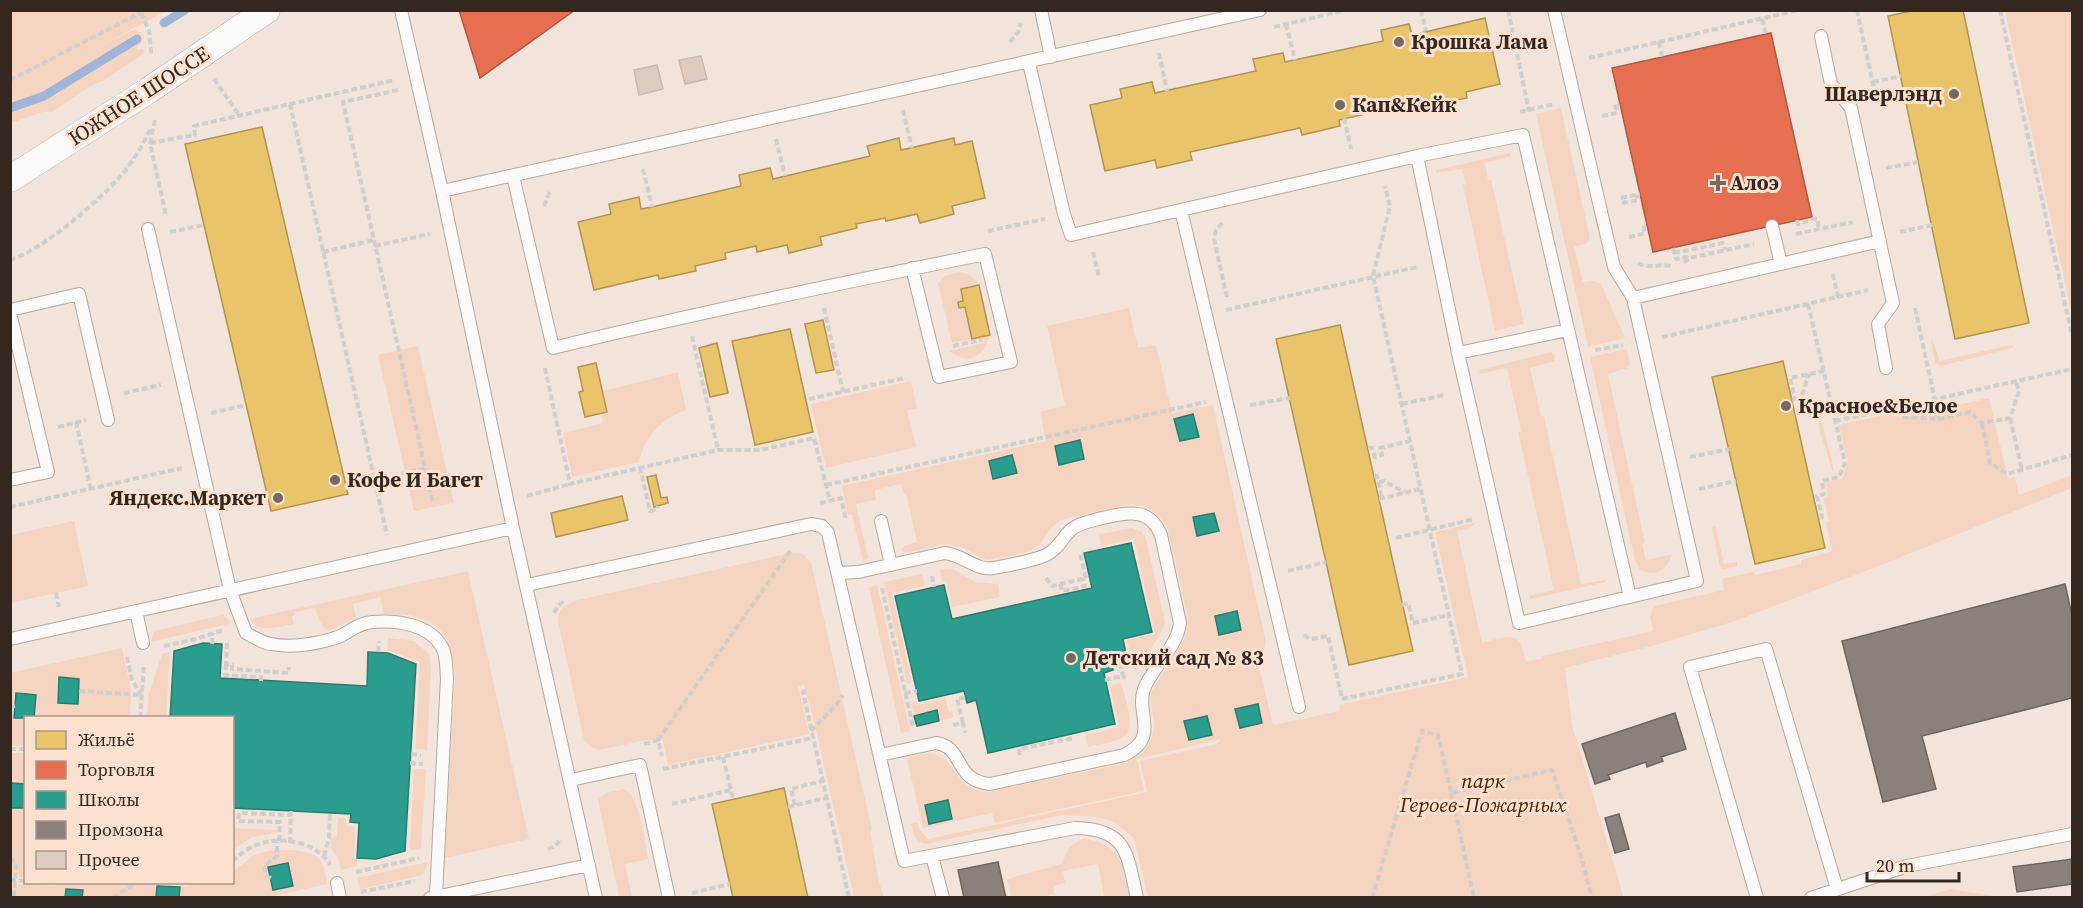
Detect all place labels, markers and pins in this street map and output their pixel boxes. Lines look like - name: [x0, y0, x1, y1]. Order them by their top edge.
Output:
- place label: Крошка Лама: [1411, 27, 1549, 56]
- marker: Крошка Лама: [1392, 35, 1406, 49]
- place label: Шаверлэнд: [1825, 79, 1942, 108]
- marker: Шаверлэнд: [1947, 87, 1961, 101]
- place label: Кап&Кейк: [1352, 90, 1457, 119]
- marker: Кап&Кейк: [1333, 98, 1347, 112]
- place label: Алоэ: [1730, 168, 1779, 197]
- marker: Алоэ: [1711, 176, 1725, 190]
- place label: Красное&Белое: [1798, 391, 1958, 420]
- marker: Красное&Белое: [1779, 399, 1793, 413]
- place label: Кофе И Багет: [347, 465, 483, 494]
- marker: Кофе И Багет: [328, 473, 342, 487]
- place label: Яндекс.Маркет: [109, 483, 266, 512]
- marker: Яндекс.Маркет: [271, 491, 285, 505]
- place label: Детский сад № 83: [1083, 643, 1264, 672]
- marker: Детский сад № 83: [1064, 651, 1078, 665]

